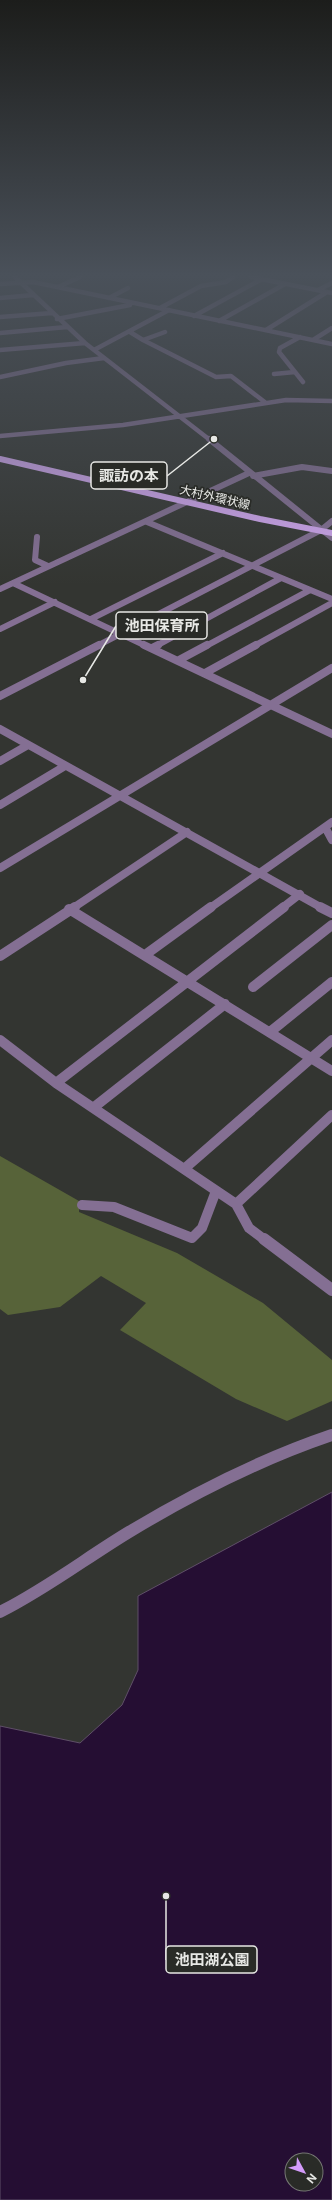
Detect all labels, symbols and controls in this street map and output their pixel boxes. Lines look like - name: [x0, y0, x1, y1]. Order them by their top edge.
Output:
- callout: 諏訪の本: [91, 462, 167, 489]
- text: 諏訪の本: [99, 466, 159, 485]
- street label: 大村外環状線: [178, 482, 252, 512]
- callout: 池田保育所: [116, 612, 207, 639]
- text: 池田保育所: [124, 616, 200, 635]
- callout: 池田湖公園: [166, 1946, 257, 1973]
- text: 池田湖公園: [174, 1950, 250, 1969]
- north arrow: [284, 2152, 324, 2192]
- text: N: [304, 2171, 320, 2186]

